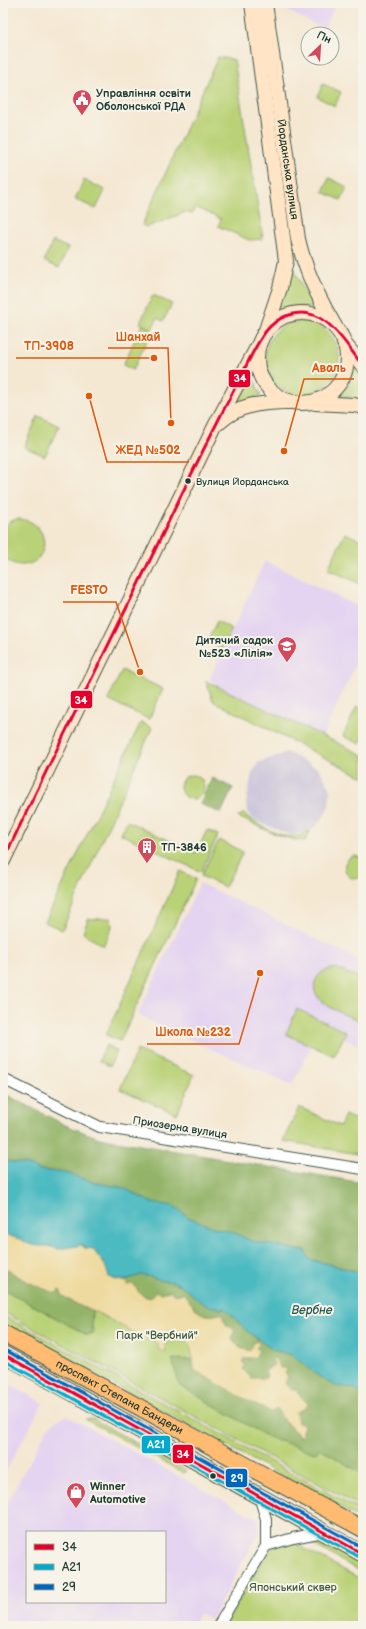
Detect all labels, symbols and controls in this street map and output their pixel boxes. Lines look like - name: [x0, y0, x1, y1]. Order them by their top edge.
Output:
- north arrow: [300, 26, 340, 66]
- text: Пн: [315, 28, 333, 46]
- place label: Управління освіти Оболонської РДА: [96, 87, 191, 113]
- public building icon: Управління освіти Оболонської РДА: [71, 88, 93, 116]
- street label: Йорданська вулиця: [274, 118, 301, 220]
- callout: Шанхай: [108, 324, 168, 348]
- text: Шанхай: [116, 330, 160, 345]
- callout: ТП-3908: [16, 334, 82, 358]
- text: ТП-3908: [24, 339, 74, 354]
- callout: Аваль: [304, 355, 354, 379]
- text: Аваль: [311, 361, 347, 376]
- line badge: 34: [228, 369, 251, 388]
- text: 34: [234, 372, 247, 385]
- callout: ЖЕД №502: [107, 438, 189, 462]
- text: ЖЕД №502: [115, 443, 181, 458]
- marker: Вулиця Йорданська: [183, 476, 193, 486]
- place label: Вулиця Йорданська: [196, 476, 289, 488]
- callout: FESTO: [63, 578, 116, 602]
- text: FESTO: [70, 583, 108, 598]
- place label: Дитячий садок №523 «Лілія»: [196, 634, 273, 660]
- school or university icon: Дитячий садок №523 «Лілія»: [276, 635, 298, 663]
- line badge: 34: [70, 690, 93, 709]
- text: 34: [75, 694, 88, 707]
- building icon: ТП-3846: [136, 836, 158, 864]
- place label: ТП-3846: [161, 841, 207, 854]
- callout: Школа №232: [147, 1020, 239, 1044]
- text: Школа №232: [155, 1025, 232, 1040]
- street label: Приозерна вулиця: [132, 1114, 228, 1141]
- water label: Вербне: [291, 1303, 333, 1318]
- park label: Парк "Вербний": [116, 1329, 198, 1342]
- street label: проспект Степана Бандери: [54, 1357, 186, 1437]
- line badge: А21: [141, 1435, 171, 1454]
- text: А21: [146, 1438, 165, 1451]
- line badge: 34: [172, 1444, 194, 1464]
- text: 34: [177, 1448, 190, 1461]
- line badge: 29: [225, 1468, 248, 1488]
- unlabelled marker: [208, 1471, 218, 1481]
- text: 29: [230, 1472, 244, 1485]
- place label: Winner Automotive: [89, 1480, 146, 1506]
- shop icon: Winner Automotive: [65, 1481, 87, 1509]
- legend: [26, 1531, 166, 1603]
- text: 34: [62, 1540, 77, 1555]
- text: А21: [61, 1560, 81, 1575]
- text: 29: [62, 1580, 76, 1595]
- park label: Японський сквер: [249, 1581, 338, 1594]

